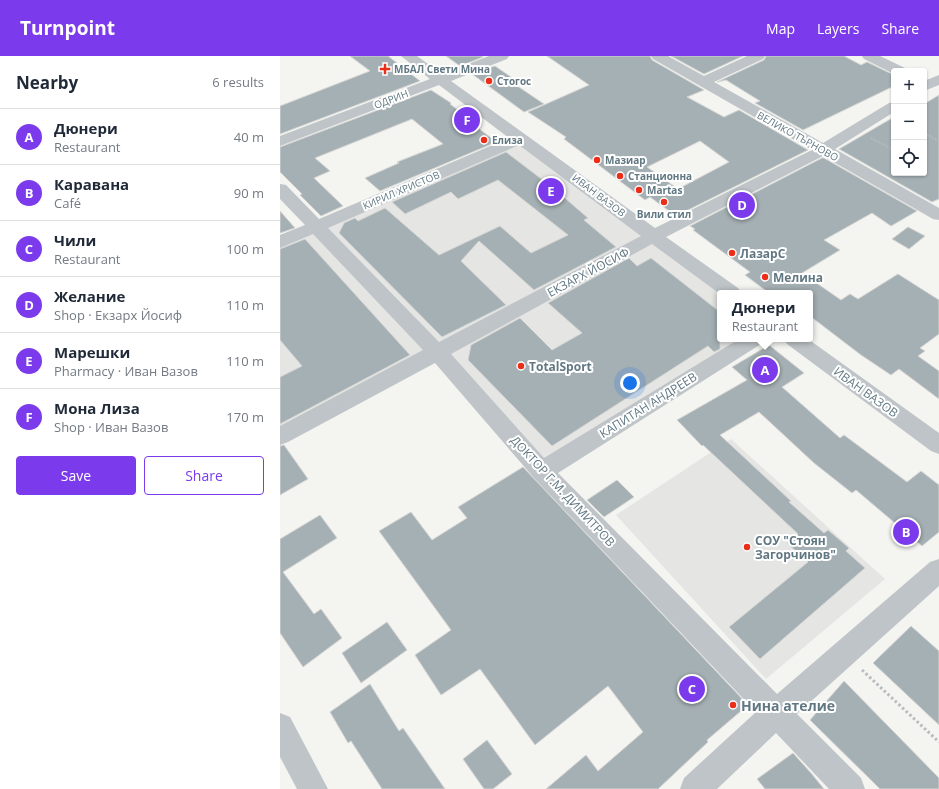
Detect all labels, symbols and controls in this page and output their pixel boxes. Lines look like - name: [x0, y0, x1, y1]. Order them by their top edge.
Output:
- text: Turnpoint: [20, 15, 115, 41]
- text: Map: [766, 19, 795, 38]
- text: Layers: [817, 19, 859, 38]
- text: Share: [881, 19, 919, 38]
- place label: МБАЛ Свети Мина: [394, 62, 490, 76]
- marker: МБАЛ Свети Мина: [379, 63, 391, 75]
- map controls: [891, 68, 927, 176]
- button: +: [891, 68, 927, 104]
- text: Nearby: [16, 71, 78, 94]
- text: 6 results: [212, 73, 264, 91]
- place label: Стогос: [497, 74, 531, 88]
- marker: Стогос: [484, 76, 494, 86]
- street label: ОДРИН: [372, 86, 410, 112]
- button: −: [891, 104, 927, 140]
- pin: F: [454, 105, 480, 135]
- street label: ВЕЛИКО ТЪРНОВО: [755, 108, 841, 164]
- text: Дюнери: [54, 118, 118, 138]
- text: A: [25, 128, 33, 146]
- text: 40 m: [234, 128, 264, 146]
- place label: Елиза: [492, 133, 523, 147]
- marker: Елиза: [479, 135, 489, 145]
- text: Restaurant: [54, 138, 121, 156]
- button: locate: [891, 140, 927, 176]
- place label: Мазиар: [605, 153, 646, 167]
- marker: Мазиар: [592, 155, 602, 165]
- street label: КИРИЛ ХРИСТОВ: [360, 167, 442, 213]
- place label: Станционна: [628, 169, 692, 183]
- street label: ИВАН ВАЗОВ: [570, 170, 628, 220]
- marker: Станционна: [615, 171, 625, 181]
- text: Каравана: [54, 174, 129, 194]
- pin: E: [538, 176, 564, 206]
- place label: Martas: [647, 183, 682, 197]
- text: B: [25, 184, 33, 202]
- text: 90 m: [234, 184, 264, 202]
- marker: Martas: [634, 185, 644, 195]
- pin: D: [729, 190, 755, 220]
- text: Café: [54, 194, 81, 212]
- marker: Вили стил: [659, 197, 669, 207]
- place label: Вили стил: [637, 207, 691, 221]
- text: Чили: [54, 230, 96, 250]
- text: C: [25, 240, 33, 258]
- text: 100 m: [226, 240, 264, 258]
- street label: ЕКЗАРХ ЙОСИФ: [544, 243, 632, 301]
- place label: ЛазарС: [740, 245, 786, 262]
- marker: ЛазарС: [727, 248, 737, 258]
- text: Restaurant: [54, 250, 121, 268]
- place label: Мелина: [773, 269, 823, 286]
- marker: Мелина: [760, 272, 770, 282]
- text: Желание: [54, 286, 125, 306]
- popup: [717, 290, 813, 342]
- text: D: [24, 296, 34, 314]
- text: 110 m: [226, 296, 264, 314]
- text: Дюнери: [732, 297, 795, 317]
- text: Shop · Екзарх Йосиф: [54, 306, 182, 324]
- text: Restaurant: [732, 317, 798, 335]
- text: Марешки: [54, 342, 130, 362]
- text: E: [25, 352, 33, 370]
- text: 110 m: [226, 352, 264, 370]
- pin: A: [752, 355, 778, 385]
- place label: TotalSport: [529, 358, 592, 375]
- marker: TotalSport: [516, 361, 526, 371]
- text: Pharmacy · Иван Вазов: [54, 362, 198, 380]
- street label: ИВАН ВАЗОВ: [830, 363, 902, 421]
- street label: КАПИТАН АНДРЕЕВ: [596, 368, 700, 442]
- your location: [620, 373, 640, 393]
- text: Мона Лиза: [54, 398, 140, 418]
- text: F: [25, 408, 33, 426]
- text: 170 m: [226, 408, 264, 426]
- text: Shop · Иван Вазов: [54, 418, 168, 436]
- street label: ДОКТОР Г.М. ДИМИТРОВ: [507, 432, 619, 550]
- button: Save: [16, 456, 136, 495]
- button: Share: [144, 456, 264, 495]
- pin: B: [893, 517, 919, 547]
- place label: СОУ "Стоян Загорчинов": [755, 532, 836, 563]
- marker: СОУ "Стоян Загорчинов": [742, 542, 752, 552]
- pin: C: [679, 674, 705, 704]
- place label: Нина ателие: [741, 696, 835, 715]
- marker: Нина ателие: [728, 700, 738, 710]

